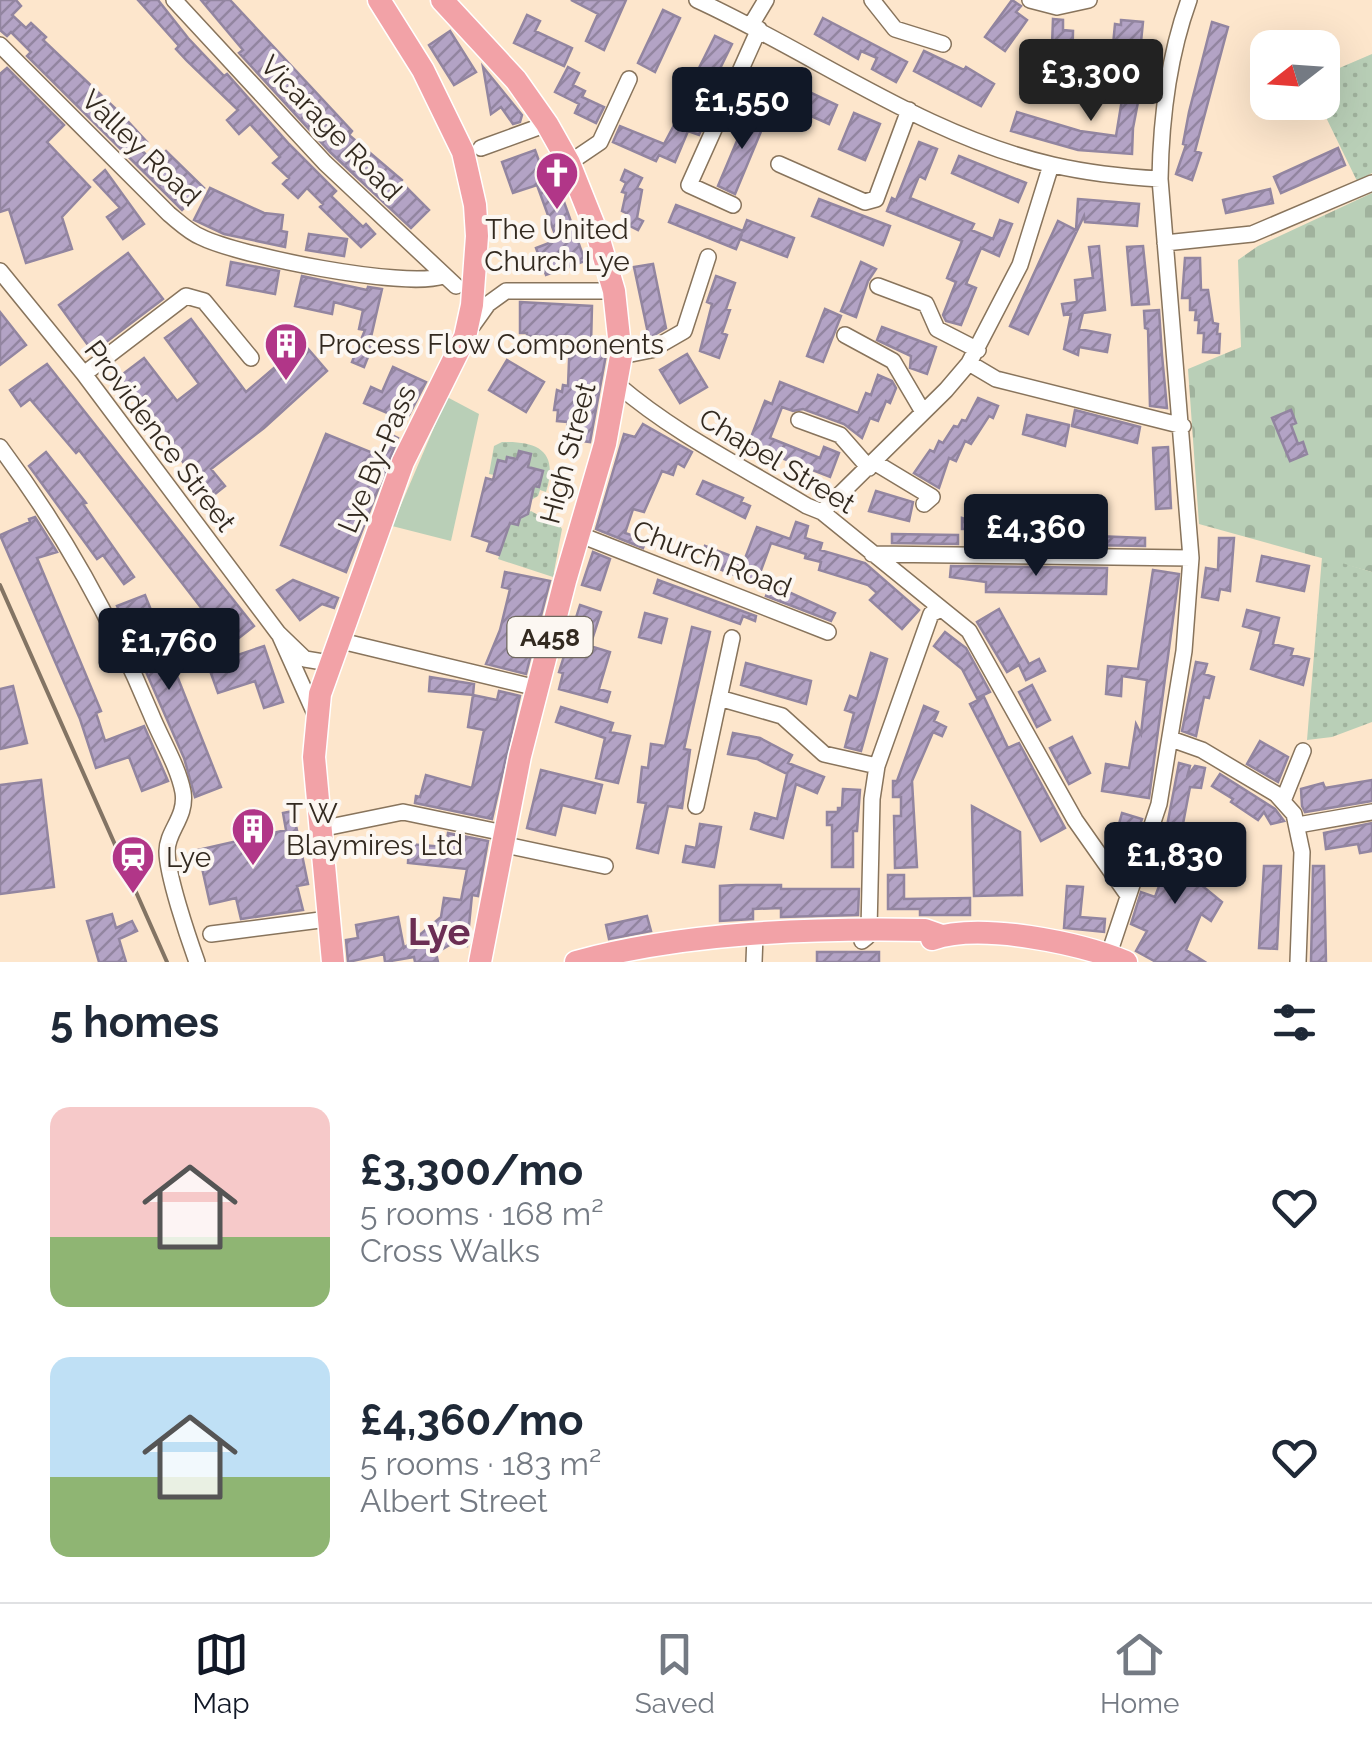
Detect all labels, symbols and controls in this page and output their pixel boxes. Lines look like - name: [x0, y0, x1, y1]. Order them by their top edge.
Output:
- north arrow: [1250, 30, 1340, 120]
- map controls: [1250, 30, 1340, 120]
- pin: £3,300: [1010, 39, 1172, 124]
- street label: Vicarage Road: [254, 49, 408, 207]
- text: £3,300: [1041, 53, 1141, 90]
- pin: £1,550: [661, 67, 823, 152]
- text: £1,550: [694, 81, 790, 118]
- street label: Valley Road: [75, 83, 207, 213]
- church icon: The United Church Lye: [534, 150, 580, 211]
- place label: The United Church Lye: [484, 213, 630, 278]
- building icon: Process Flow Components: [263, 321, 309, 382]
- place label: Process Flow Components: [318, 328, 664, 361]
- street label: Providence Street: [77, 334, 243, 538]
- street label: High Street: [533, 378, 603, 527]
- street label: Lye By-Pass: [331, 380, 423, 538]
- street label: Chapel Street: [693, 402, 861, 521]
- pin: £4,360: [955, 494, 1117, 579]
- text: £4,360: [986, 508, 1086, 545]
- street label: Church Road: [628, 514, 796, 604]
- pin: £1,760: [88, 608, 250, 693]
- road number: A458: [508, 617, 592, 657]
- text: £1,760: [120, 622, 218, 659]
- place label: T W Blaymires Ltd: [286, 797, 463, 862]
- building icon: T W Blaymires Ltd: [230, 806, 276, 867]
- pin: £1,830: [1094, 822, 1256, 907]
- station icon: Lye: [110, 834, 156, 895]
- text: £1,830: [1126, 836, 1224, 873]
- place label: Lye: [166, 841, 211, 874]
- district label: Lye: [408, 909, 470, 954]
- icon: filters: [1267, 995, 1322, 1050]
- text: 5 homes: [50, 998, 219, 1047]
- text: £3,300/mo: [360, 1146, 583, 1195]
- icon: home: [130, 1147, 250, 1267]
- icon: heart: [1267, 1180, 1322, 1235]
- text: 5 rooms · 168 m²: [360, 1195, 604, 1232]
- text: Cross Walks: [360, 1232, 540, 1269]
- text: £4,360/mo: [360, 1396, 583, 1445]
- icon: home: [130, 1397, 250, 1517]
- icon: heart: [1267, 1430, 1322, 1485]
- text: 5 rooms · 183 m²: [360, 1445, 601, 1482]
- text: Albert Street: [360, 1482, 548, 1519]
- tab: Map: [193, 1627, 250, 1720]
- tab: Saved: [635, 1627, 715, 1720]
- tab: Home: [1100, 1627, 1179, 1720]

